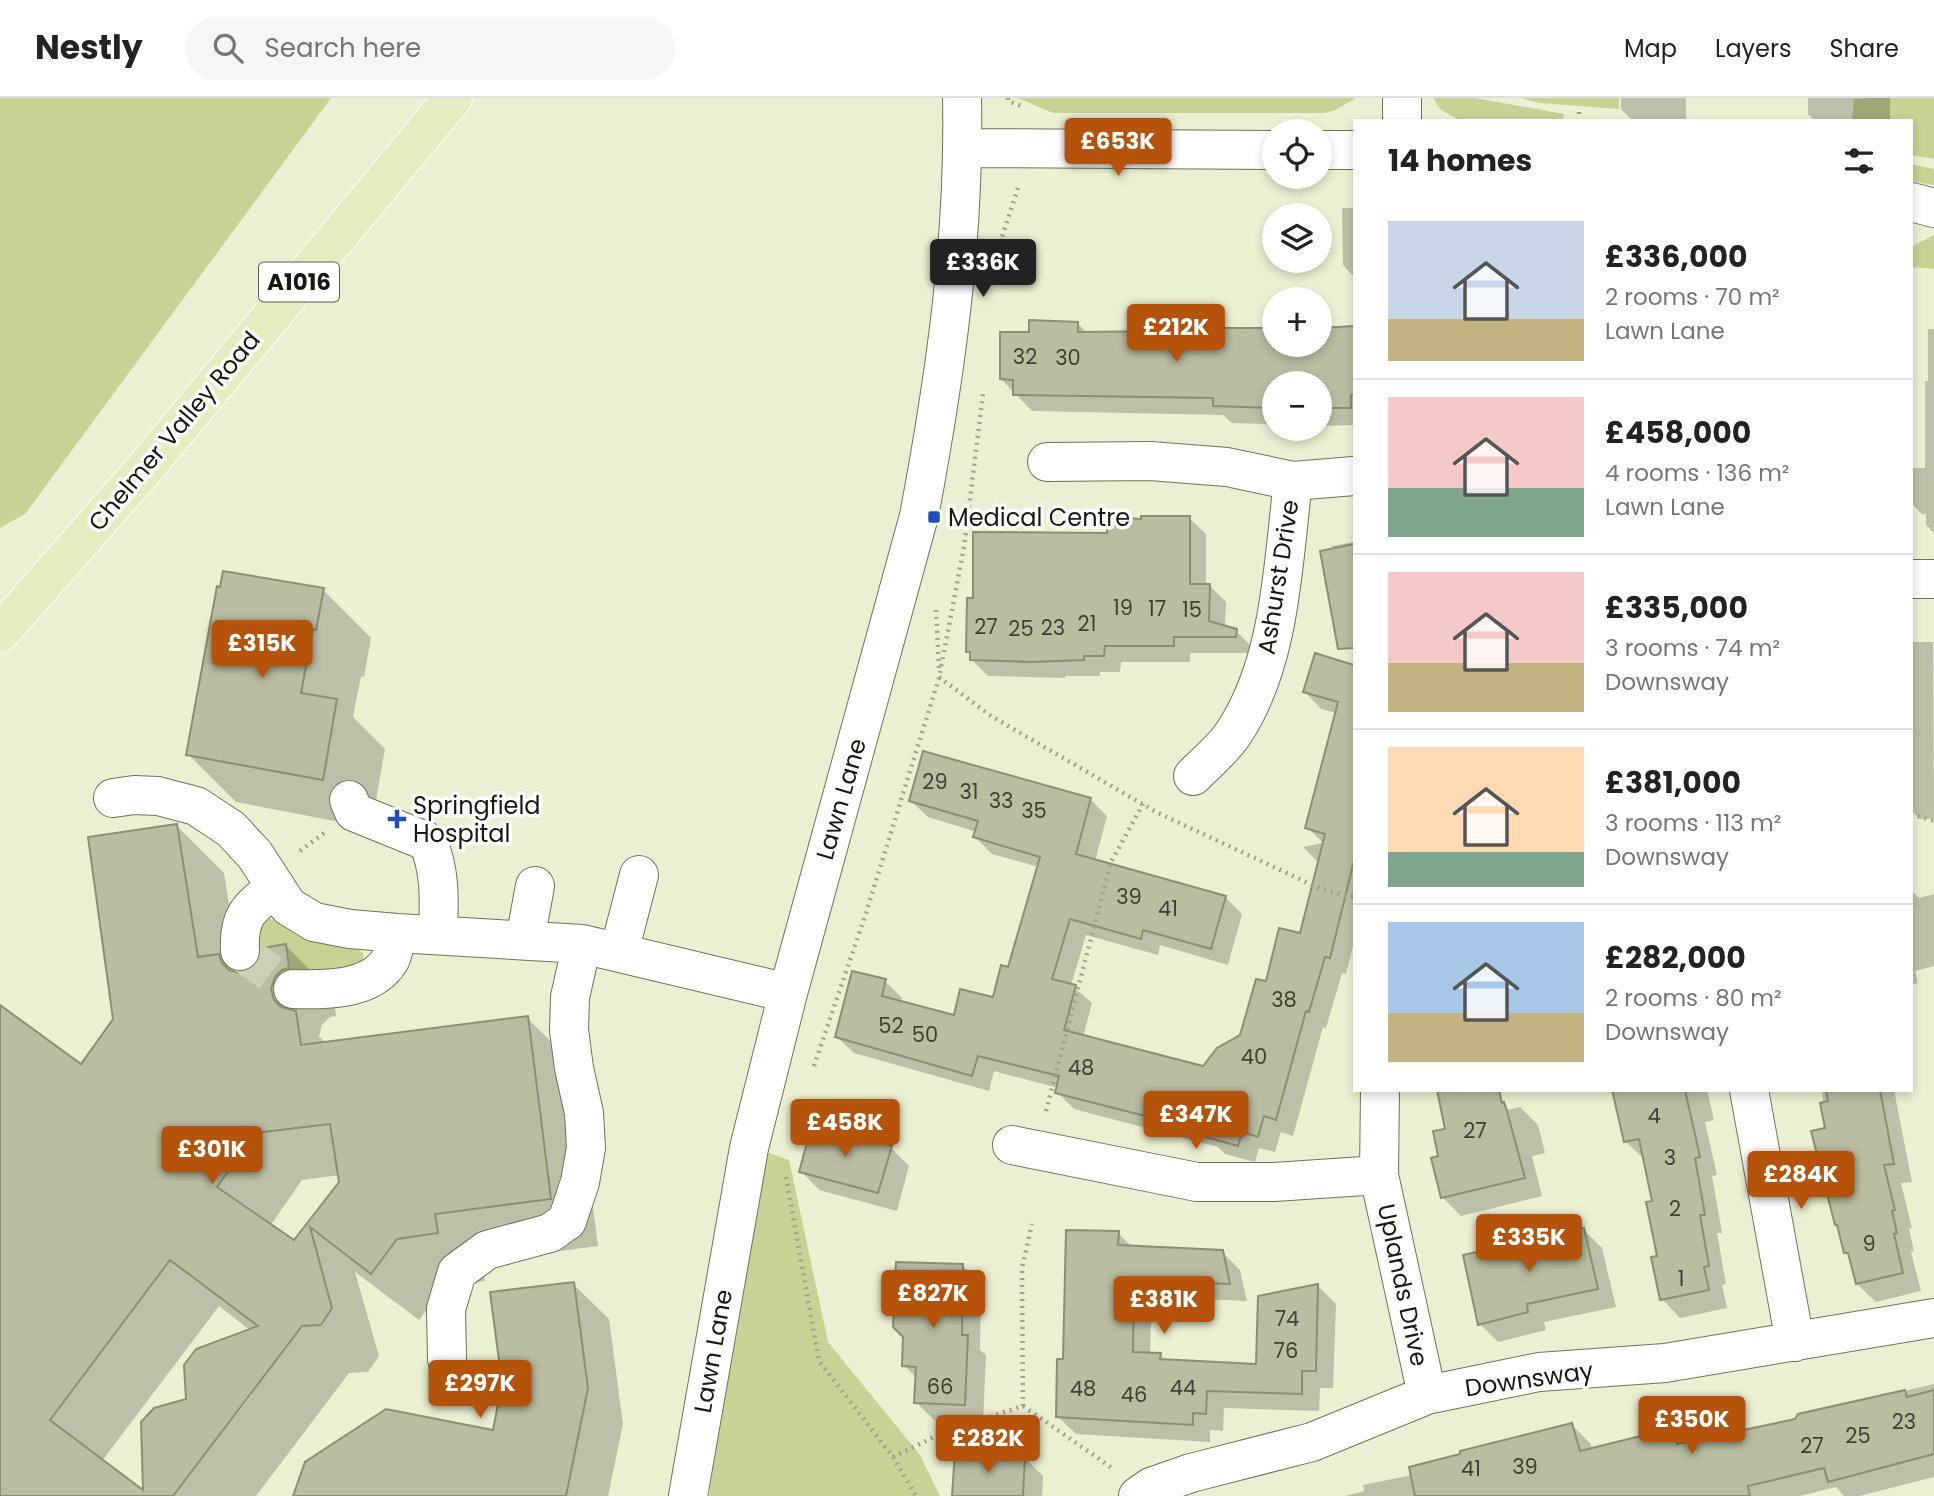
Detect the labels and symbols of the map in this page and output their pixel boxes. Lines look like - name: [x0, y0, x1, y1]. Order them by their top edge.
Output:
- pin: £653K: [1069, 118, 1167, 178]
- pin: £336K: [934, 240, 1032, 299]
- road number: A1016: [259, 262, 339, 302]
- pin: £212K: [1127, 304, 1225, 364]
- street label: Chelmer Valley Road: [81, 324, 267, 538]
- house number: 32: [1013, 342, 1037, 371]
- house number: 30: [1055, 343, 1081, 372]
- street label: Ashurst Drive: [1249, 497, 1307, 657]
- place label: Medical Centre: [948, 501, 1130, 534]
- marker: Medical Centre: [926, 509, 942, 525]
- house number: 19: [1113, 593, 1133, 622]
- house number: 17: [1148, 594, 1166, 623]
- house number: 15: [1182, 595, 1202, 624]
- house number: 21: [1078, 609, 1096, 638]
- house number: 27: [974, 612, 998, 641]
- house number: 23: [1041, 613, 1065, 642]
- house number: 25: [1008, 614, 1034, 643]
- pin: £315K: [213, 620, 311, 680]
- street label: Lawn Lane: [808, 734, 874, 864]
- house number: 29: [922, 767, 948, 796]
- house number: 31: [959, 777, 979, 806]
- house number: 33: [989, 786, 1013, 815]
- place label: Springfield Hospital: [413, 789, 541, 850]
- house number: 35: [1021, 796, 1047, 825]
- marker: Springfield Hospital: [387, 809, 407, 829]
- house number: 39: [1116, 882, 1142, 911]
- house number: 41: [1158, 894, 1178, 923]
- house number: 38: [1271, 985, 1297, 1014]
- house number: 52: [878, 1011, 904, 1040]
- house number: 50: [912, 1020, 938, 1049]
- house number: 40: [1241, 1042, 1267, 1071]
- house number: 48: [1068, 1053, 1094, 1082]
- pin: £347K: [1147, 1091, 1245, 1151]
- pin: £458K: [796, 1100, 894, 1159]
- house number: 4: [1647, 1101, 1661, 1130]
- house number: 27: [1463, 1116, 1487, 1145]
- pin: £301K: [163, 1126, 261, 1186]
- house number: 3: [1664, 1143, 1676, 1172]
- pin: £284K: [1752, 1152, 1850, 1211]
- house number: 2: [1669, 1194, 1681, 1223]
- street label: Uplands Drive: [1370, 1201, 1436, 1369]
- pin: £335K: [1480, 1214, 1578, 1274]
- house number: 9: [1862, 1229, 1876, 1258]
- house number: 1: [1678, 1264, 1684, 1293]
- pin: £827K: [884, 1270, 982, 1330]
- pin: £381K: [1115, 1276, 1213, 1336]
- street label: Lawn Lane: [686, 1287, 740, 1415]
- house number: 74: [1275, 1304, 1299, 1333]
- house number: 76: [1274, 1336, 1298, 1365]
- street label: Downsway: [1463, 1354, 1596, 1404]
- pin: £297K: [431, 1360, 529, 1420]
- house number: 66: [927, 1372, 953, 1401]
- house number: 44: [1170, 1373, 1196, 1402]
- house number: 48: [1070, 1374, 1096, 1403]
- house number: 46: [1121, 1380, 1147, 1409]
- pin: £350K: [1643, 1396, 1741, 1456]
- house number: 23: [1892, 1407, 1916, 1436]
- pin: £282K: [939, 1416, 1037, 1475]
- house number: 25: [1845, 1421, 1871, 1450]
- house number: 27: [1800, 1431, 1824, 1460]
- house number: 39: [1512, 1452, 1538, 1481]
- house number: 41: [1461, 1454, 1481, 1483]

